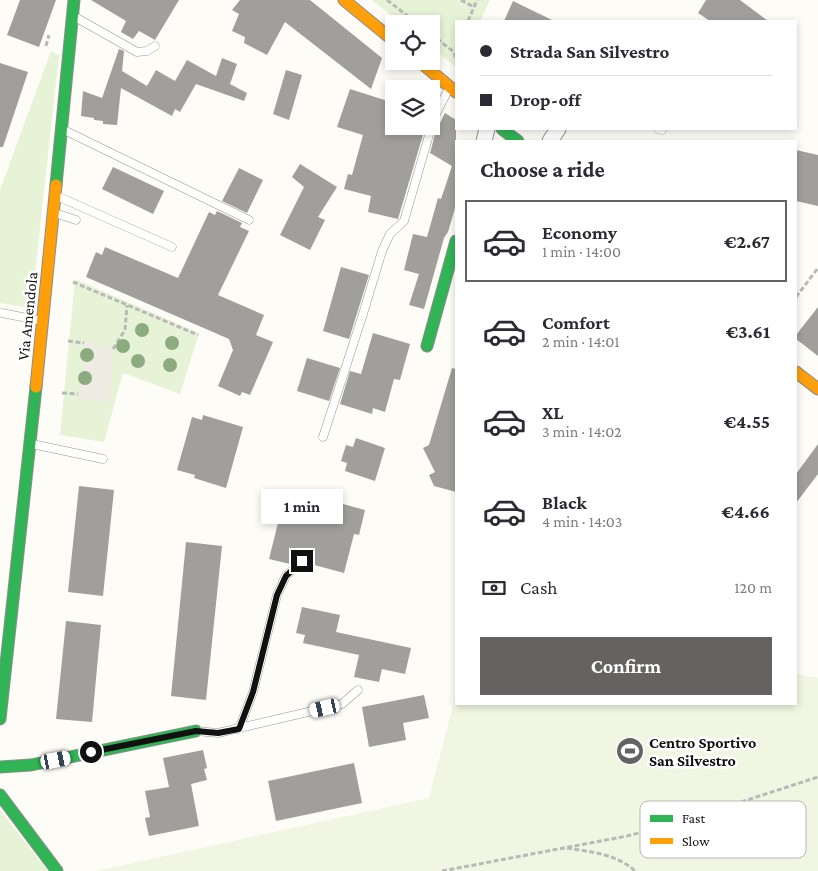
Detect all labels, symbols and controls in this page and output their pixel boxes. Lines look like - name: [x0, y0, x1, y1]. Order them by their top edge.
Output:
- map controls: [385, 15, 440, 135]
- button: locate: [385, 15, 440, 70]
- text: Strada San Silvestro: [510, 41, 669, 62]
- button: layers: [385, 80, 440, 135]
- text: Drop-off: [510, 89, 581, 110]
- text: Choose a ride: [480, 157, 605, 182]
- icon: car: [482, 219, 527, 264]
- text: Economy: [542, 222, 617, 243]
- text: €2.67: [724, 231, 770, 252]
- text: 1 min · 14:00: [542, 243, 621, 260]
- street label: Via Amendola: [14, 270, 41, 361]
- icon: car: [482, 309, 527, 354]
- text: Comfort: [542, 312, 610, 333]
- text: €3.61: [726, 321, 770, 342]
- text: 2 min · 14:01: [542, 333, 620, 350]
- icon: car: [482, 399, 527, 444]
- text: XL: [542, 402, 564, 423]
- text: €4.55: [724, 411, 770, 432]
- text: 3 min · 14:02: [542, 423, 622, 440]
- callout: 1 min: [261, 488, 343, 524]
- icon: car: [482, 489, 527, 534]
- text: Black: [542, 492, 587, 513]
- text: 1 min: [284, 498, 320, 515]
- text: €4.66: [722, 501, 770, 522]
- text: 4 min · 14:03: [542, 513, 622, 530]
- route end: [291, 550, 313, 572]
- icon: cash: [480, 574, 508, 602]
- text: Cash: [520, 577, 558, 598]
- text: 120 m: [734, 579, 772, 596]
- button: Confirm: [480, 637, 772, 695]
- car: [308, 697, 341, 719]
- place label: Centro Sportivo San Silvestro: [649, 734, 756, 769]
- sports icon: Centro Sportivo San Silvestro: [615, 736, 645, 766]
- route start: [80, 741, 102, 763]
- car: [39, 750, 72, 770]
- legend: [640, 801, 806, 858]
- text: Fast: [682, 810, 706, 826]
- text: Slow: [682, 833, 710, 849]

